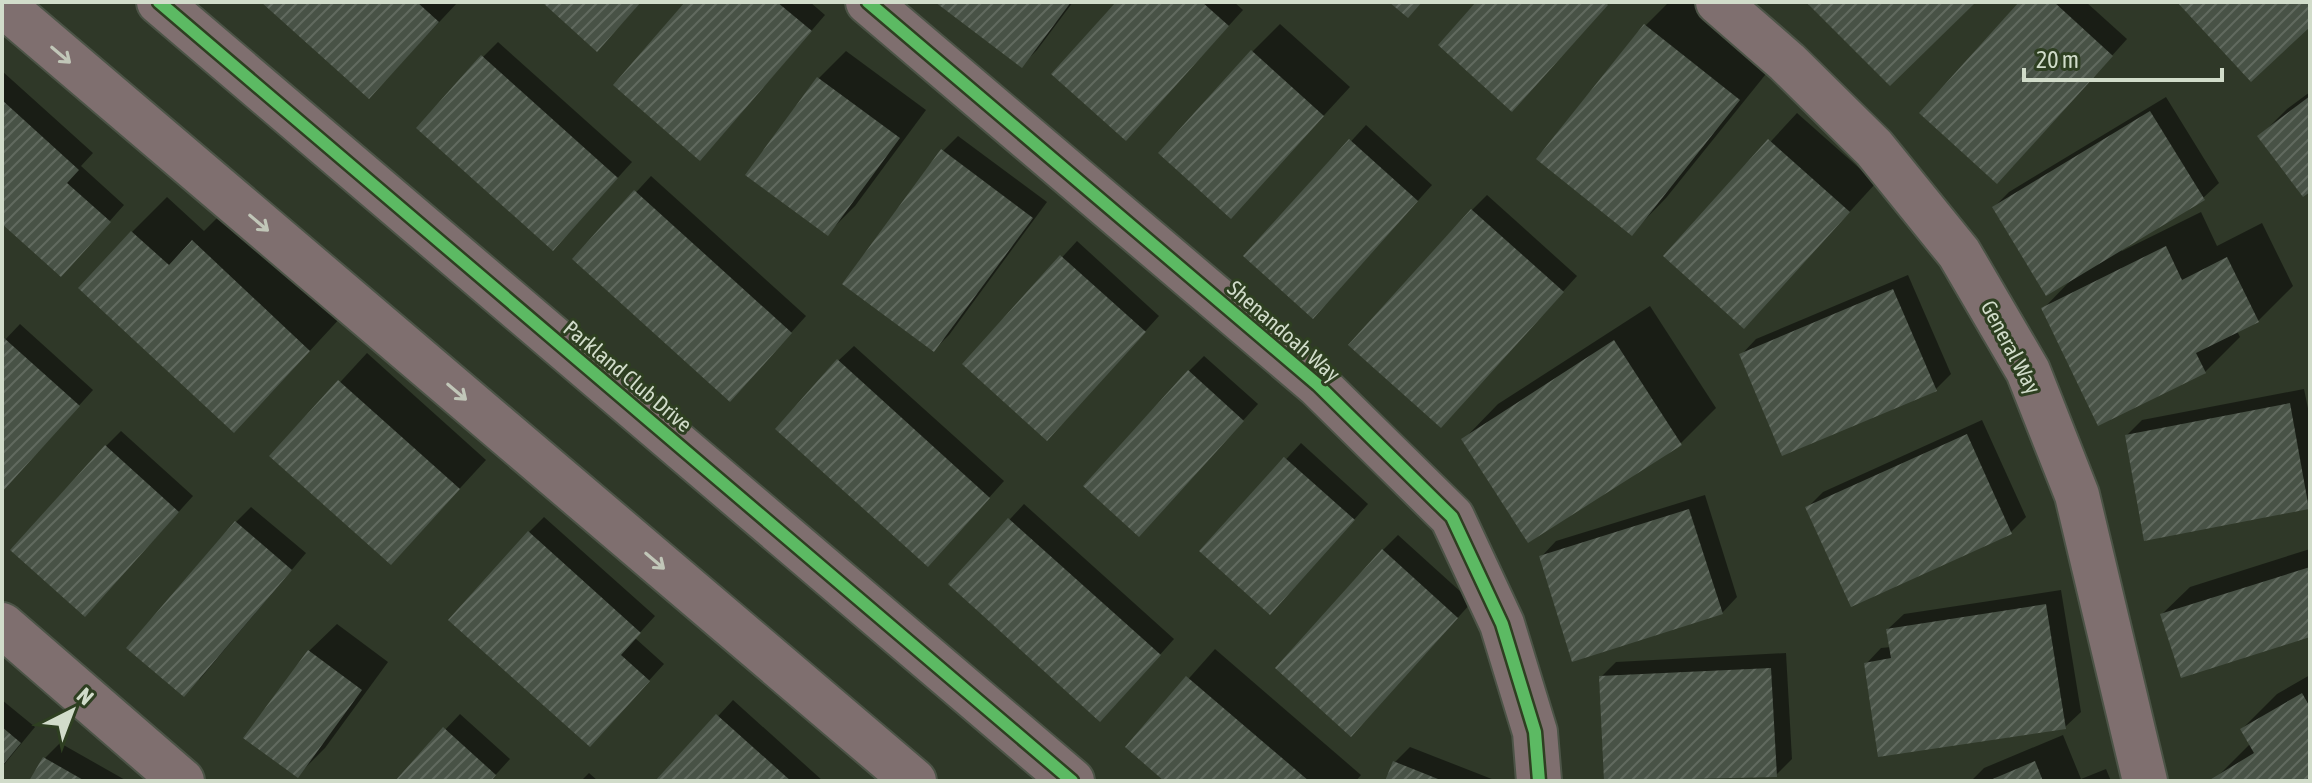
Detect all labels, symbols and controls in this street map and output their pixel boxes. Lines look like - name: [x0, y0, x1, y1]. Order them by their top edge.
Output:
- scale bar: [2024, 32, 2222, 82]
- one-way arrow: [51, 45, 71, 63]
- text: 20 m: [2036, 46, 2079, 73]
- one-way arrow: [249, 214, 269, 232]
- street label: Shenandoah Way: [1222, 275, 1346, 387]
- street label: General Way: [1976, 296, 2046, 398]
- street label: Parkland Club Drive: [559, 315, 697, 437]
- one-way arrow: [447, 383, 467, 401]
- one-way arrow: [644, 551, 665, 569]
- north arrow: [32, 671, 112, 751]
- text: N: [72, 682, 99, 710]

